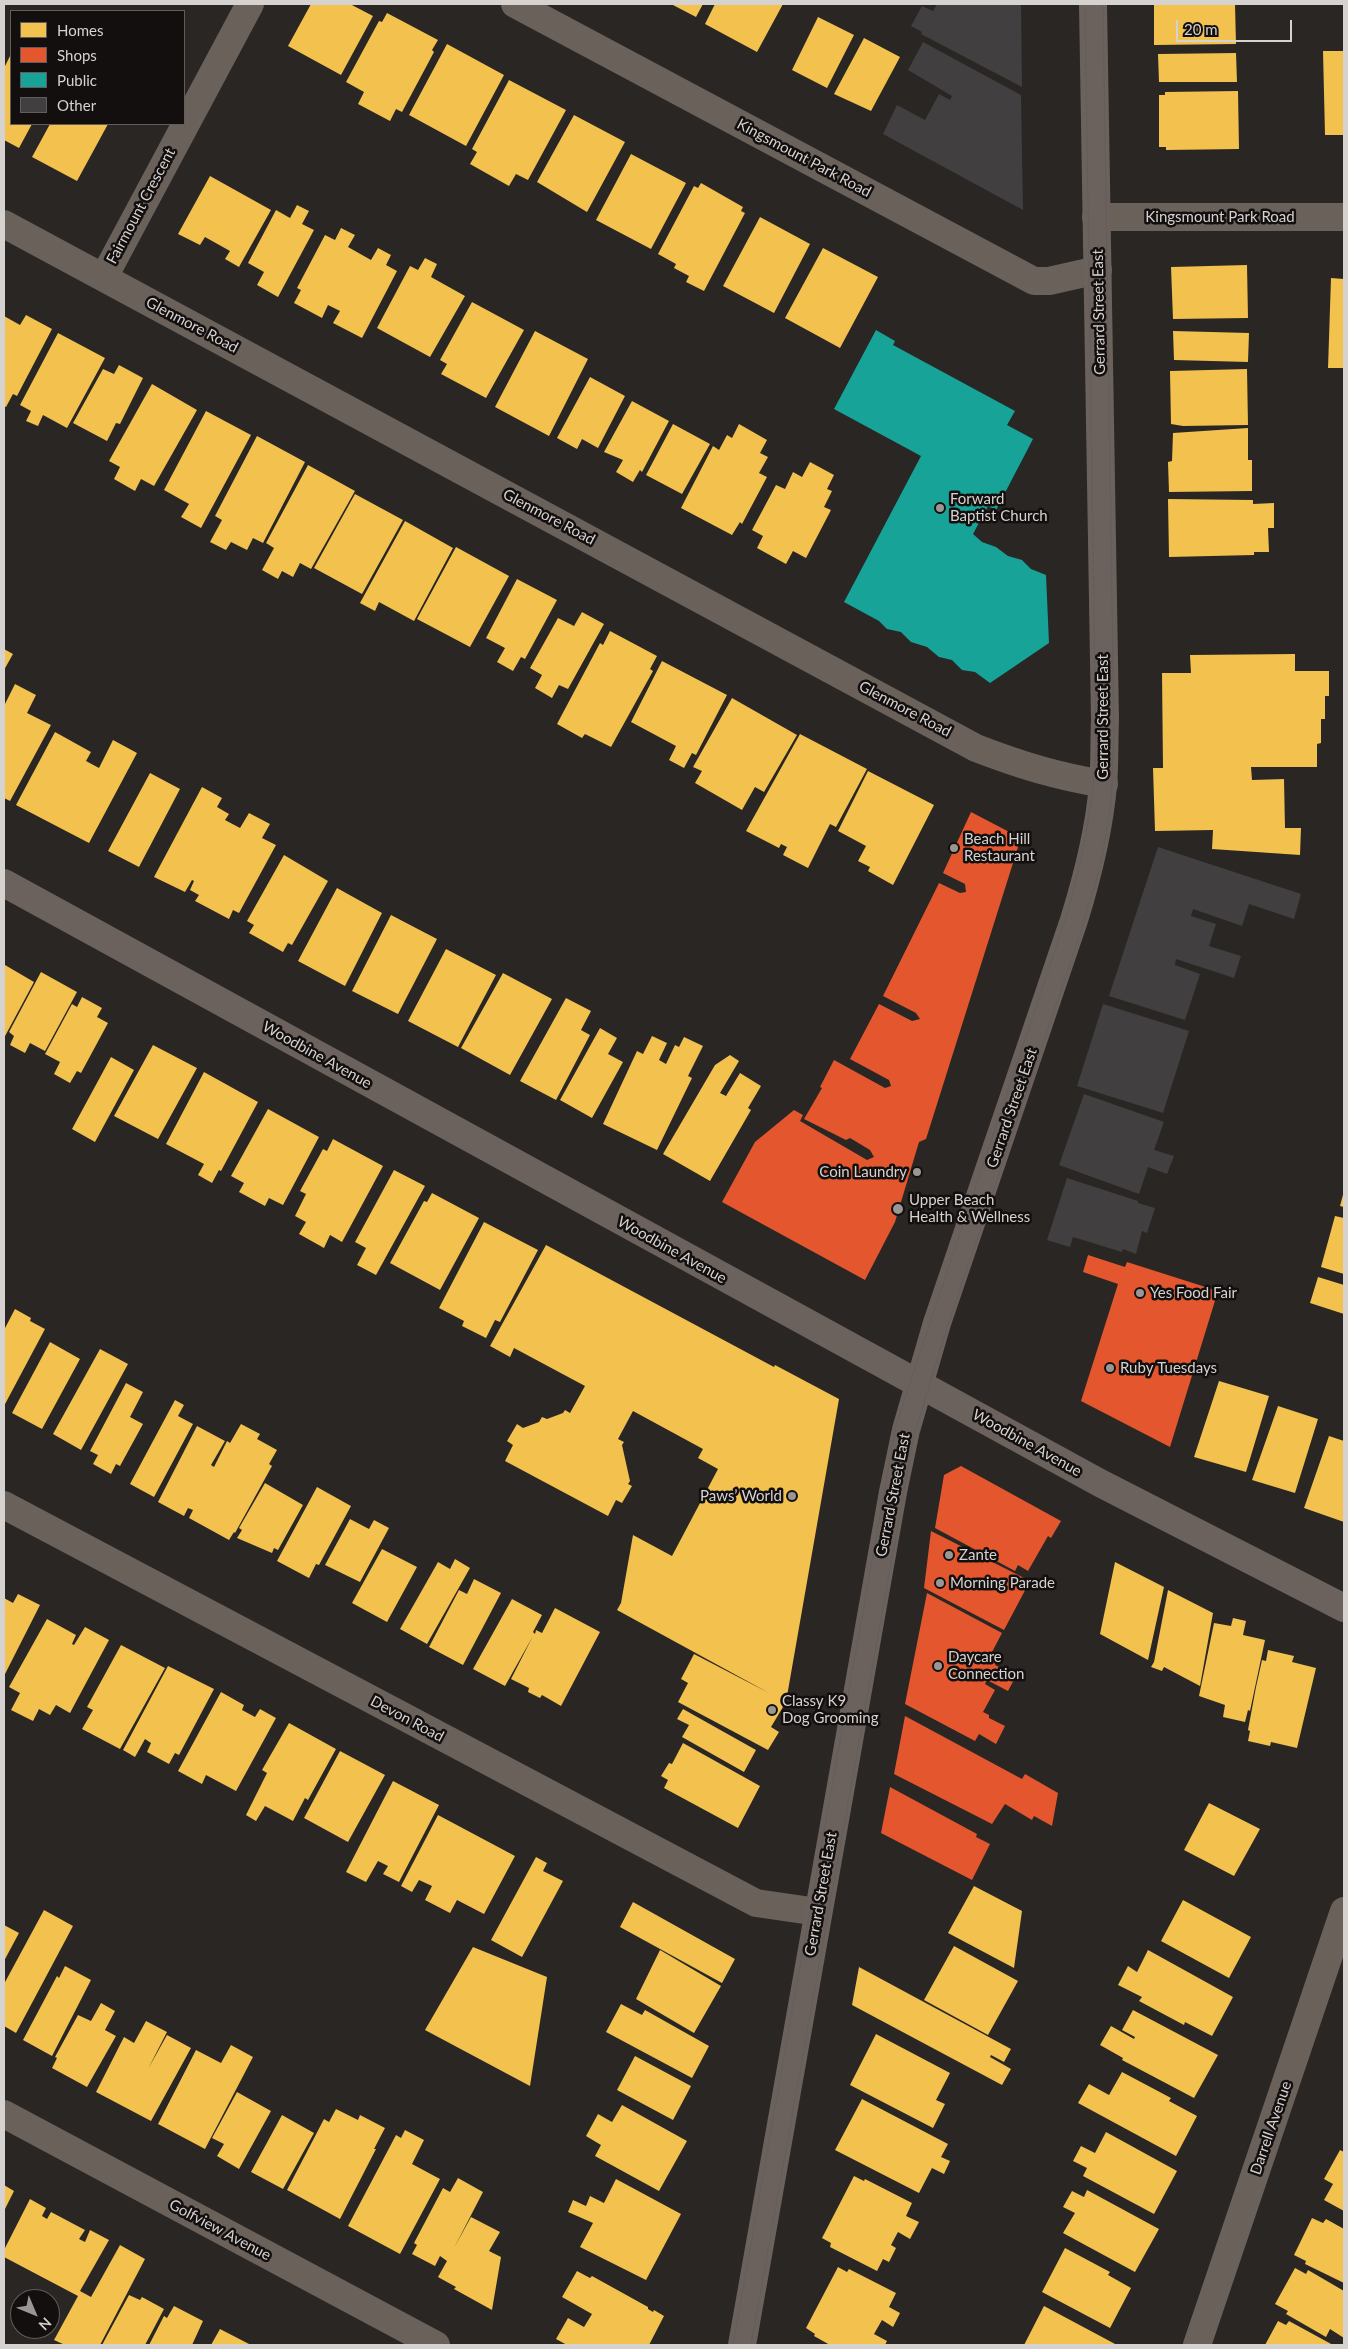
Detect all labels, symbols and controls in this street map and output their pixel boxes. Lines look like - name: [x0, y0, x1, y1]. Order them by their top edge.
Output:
- legend: [10, 10, 185, 125]
- scale bar: [1178, 10, 1294, 42]
- text: 20 m: [1184, 20, 1218, 38]
- text: Homes: [57, 21, 103, 39]
- text: Shops: [57, 46, 97, 64]
- text: Public: [57, 71, 97, 89]
- text: Other: [57, 96, 96, 114]
- street label: Kingsmount Park Road: [734, 115, 874, 201]
- street label: Fairmount Crescent: [103, 145, 179, 267]
- street label: Kingsmount Park Road: [1145, 208, 1295, 226]
- street label: Gerrard Street East: [1089, 249, 1109, 375]
- street label: Glenmore Road: [143, 293, 241, 357]
- street label: Glenmore Road: [500, 485, 598, 549]
- place label: Forward Baptist Church: [950, 490, 1048, 525]
- marker: Forward Baptist Church: [934, 502, 946, 514]
- street label: Gerrard Street East: [1094, 654, 1112, 780]
- street label: Glenmore Road: [856, 677, 954, 741]
- place label: Beach Hill Restaurant: [964, 830, 1035, 865]
- marker: Beach Hill Restaurant: [948, 842, 960, 854]
- street label: Woodbine Avenue: [259, 1018, 375, 1092]
- street label: Gerrard Street East: [983, 1046, 1041, 1170]
- place label: Coin Laundry: [819, 1163, 907, 1181]
- marker: Coin Laundry: [911, 1166, 923, 1178]
- place label: Upper Beach Health & Wellness: [909, 1191, 1030, 1226]
- marker: Upper Beach Health & Wellness: [891, 1202, 905, 1216]
- street label: Woodbine Avenue: [614, 1213, 730, 1287]
- place label: Yes Food Fair: [1150, 1284, 1237, 1302]
- marker: Yes Food Fair: [1134, 1287, 1146, 1299]
- place label: Ruby Tuesdays: [1120, 1359, 1217, 1377]
- marker: Ruby Tuesdays: [1104, 1362, 1116, 1374]
- street label: Woodbine Avenue: [969, 1406, 1085, 1480]
- street label: Gerrard Street East: [872, 1432, 914, 1558]
- place label: Paws’ World: [700, 1487, 782, 1505]
- marker: Paws’ World: [786, 1490, 798, 1502]
- place label: Zante: [959, 1546, 997, 1564]
- marker: Zante: [943, 1549, 955, 1561]
- place label: Morning Parade: [950, 1574, 1055, 1592]
- marker: Morning Parade: [934, 1577, 946, 1589]
- place label: Daycare Connection: [948, 1648, 1024, 1683]
- marker: Daycare Connection: [932, 1660, 944, 1672]
- street label: Devon Road: [367, 1692, 447, 1746]
- place label: Classy K9 Dog Grooming: [782, 1692, 879, 1727]
- marker: Classy K9 Dog Grooming: [766, 1704, 778, 1716]
- street label: Gerrard Street East: [801, 1831, 841, 1957]
- street label: Darrell Avenue: [1247, 2079, 1295, 2177]
- street label: Golfview Avenue: [166, 2196, 274, 2264]
- north arrow: [10, 2289, 60, 2339]
- text: N: [35, 2314, 55, 2334]

